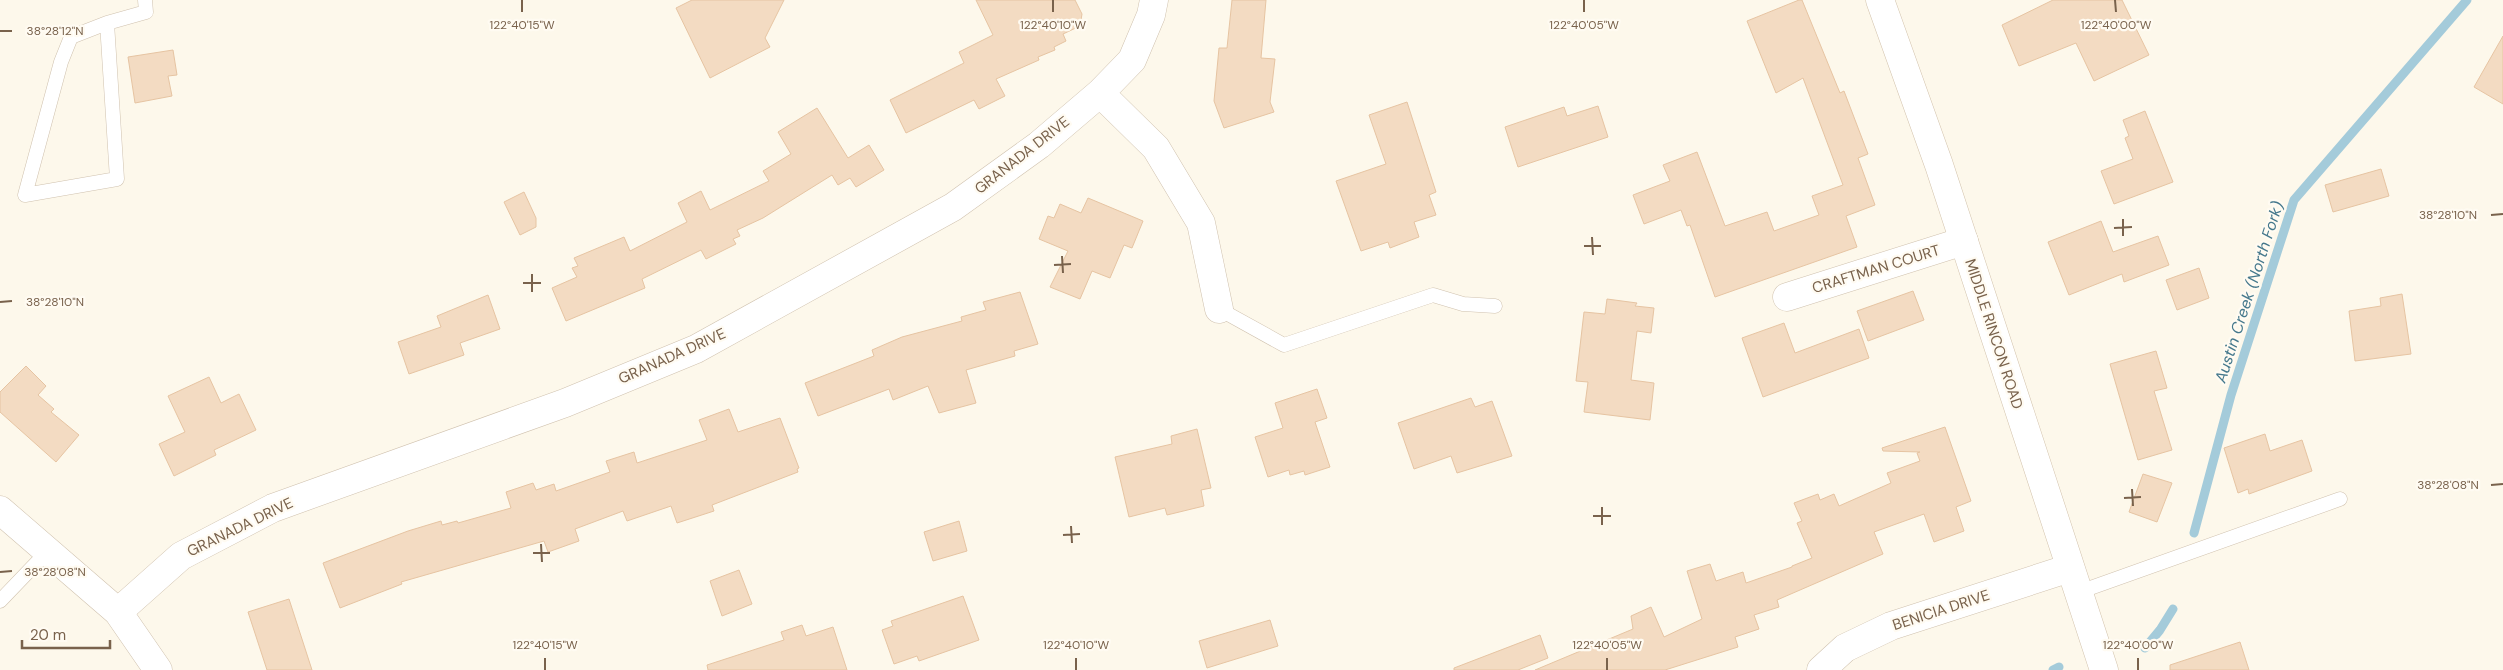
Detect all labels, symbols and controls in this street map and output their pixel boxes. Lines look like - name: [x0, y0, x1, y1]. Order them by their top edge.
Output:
- text: 122°40'15"W: [489, 17, 555, 33]
- text: 122°40'10"W: [1020, 17, 1086, 33]
- text: 122°40'05"W: [1549, 17, 1619, 33]
- text: 122°40'00"W: [2081, 17, 2152, 33]
- text: 38°28'12"N: [27, 23, 83, 39]
- street label: GRANADA DRIVE: [970, 112, 1074, 198]
- water label: Austin Creek (North Fork): [2209, 199, 2288, 386]
- text: 38°28'10"N: [2419, 207, 2477, 223]
- street label: CRAFTMAN COURT: [1810, 240, 1942, 298]
- street label: MIDDLE RINCON ROAD: [1960, 256, 2028, 412]
- text: 38°28'10"N: [26, 294, 84, 310]
- street label: GRANADA DRIVE: [615, 323, 729, 389]
- text: 38°28'08"N: [2417, 477, 2479, 493]
- street label: GRANADA DRIVE: [184, 493, 296, 561]
- text: 38°28'08"N: [24, 564, 86, 580]
- street label: BENICIA DRIVE: [1890, 585, 1992, 635]
- scale bar: [22, 618, 110, 650]
- text: 20 m: [30, 625, 66, 645]
- text: 122°40'15"W: [512, 637, 578, 653]
- text: 122°40'10"W: [1043, 637, 1109, 653]
- text: 122°40'05"W: [1572, 637, 1642, 653]
- text: 122°40'00"W: [2103, 637, 2174, 653]

